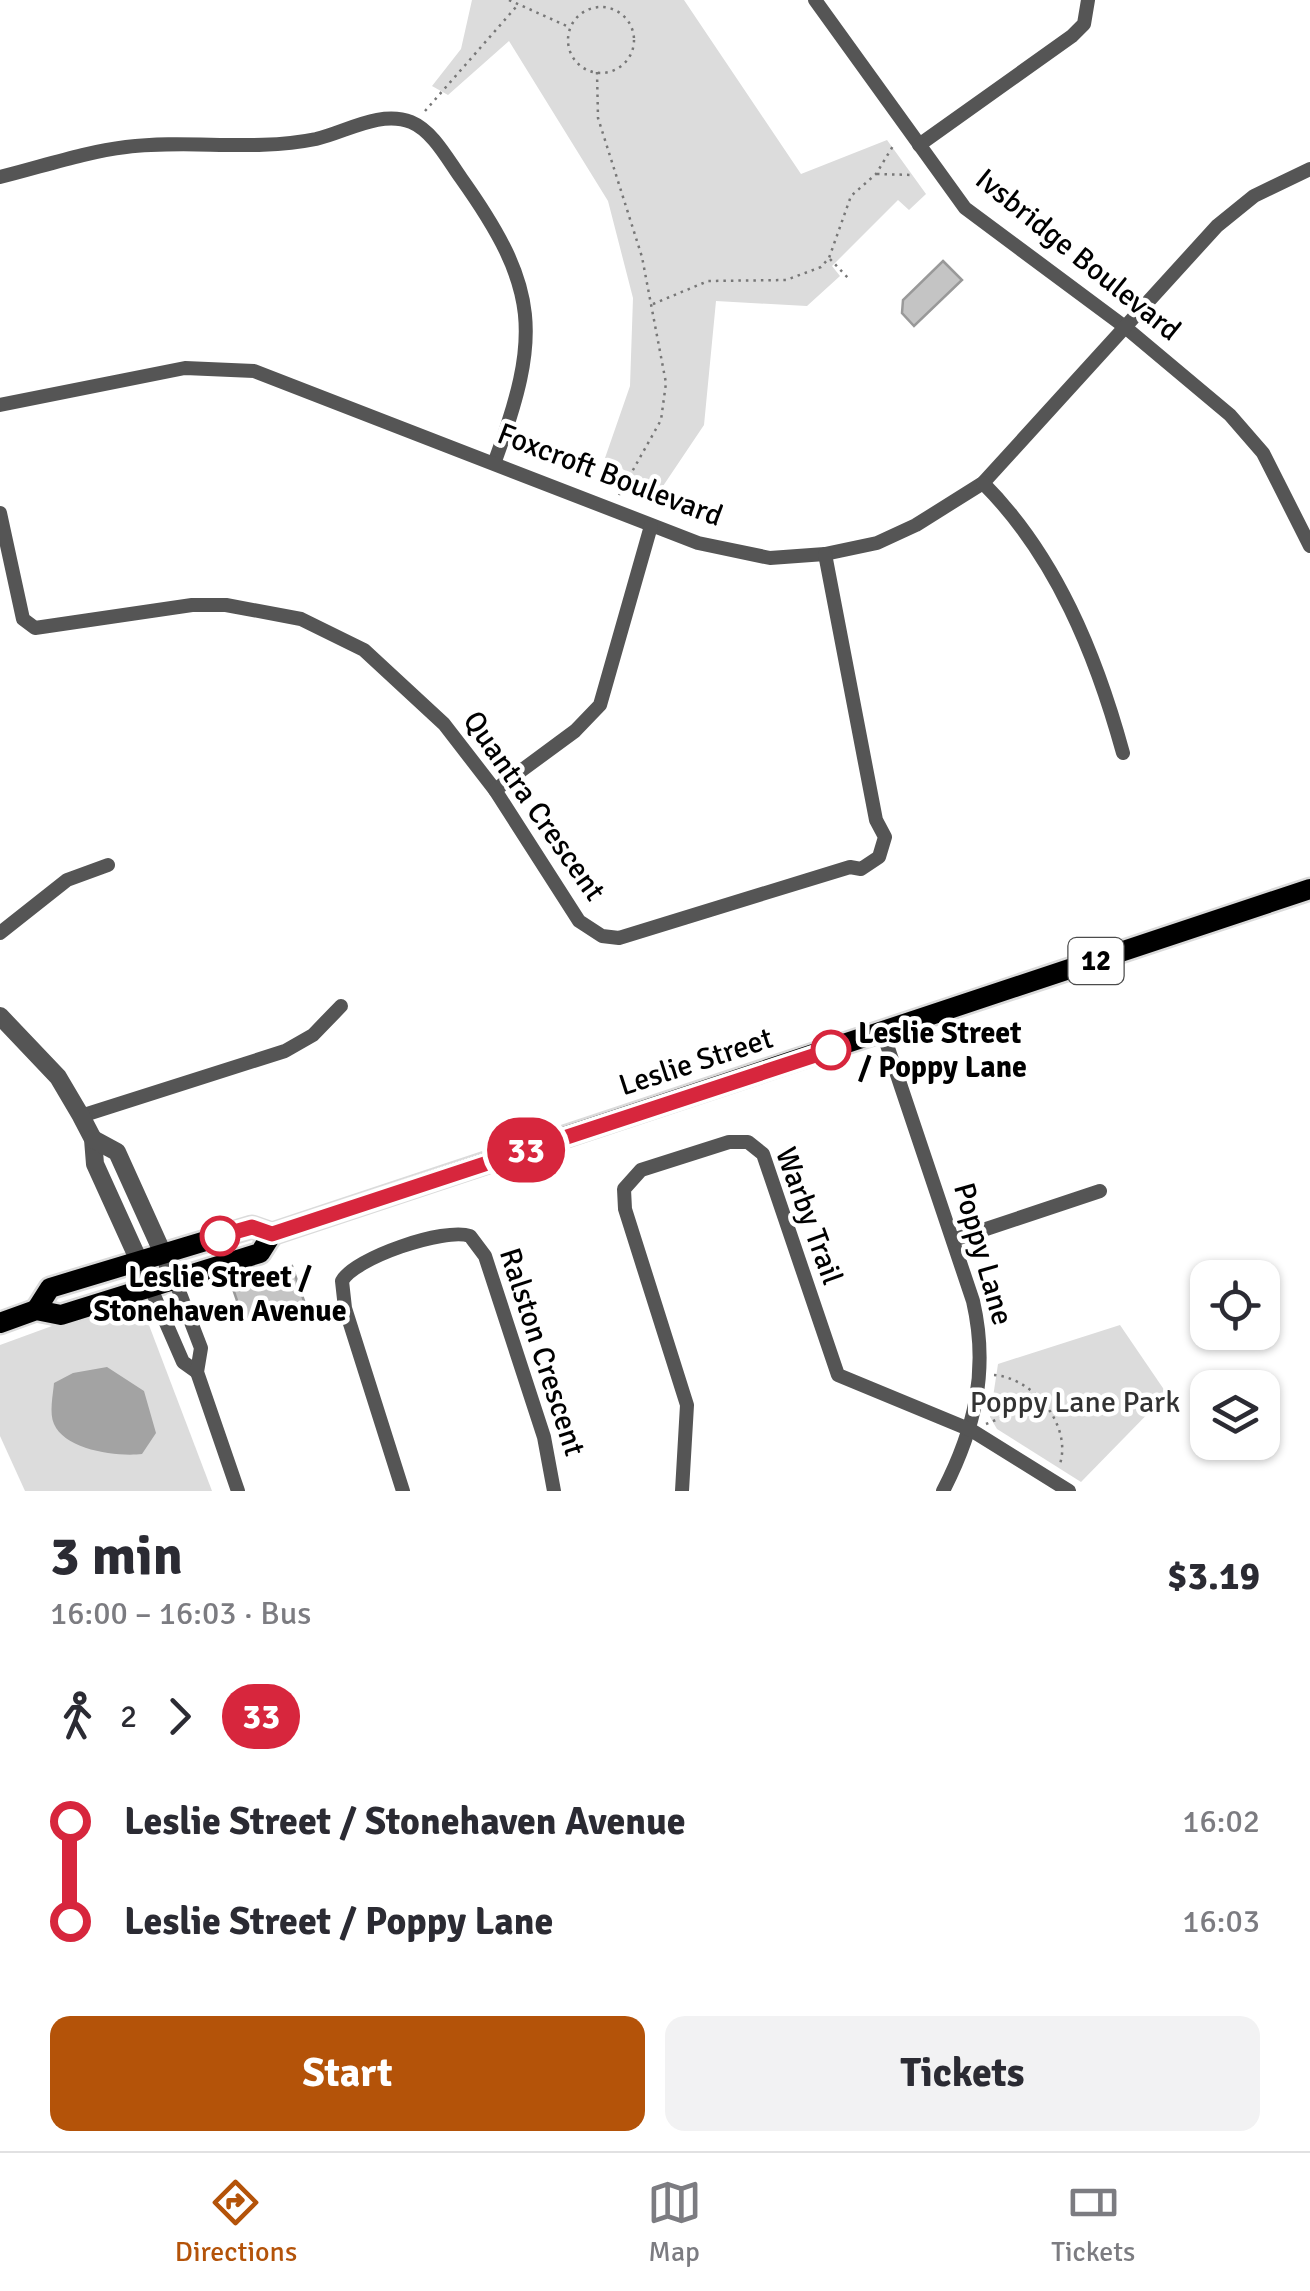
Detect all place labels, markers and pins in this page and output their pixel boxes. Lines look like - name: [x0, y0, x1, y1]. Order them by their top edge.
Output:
- place label: Leslie Street / Poppy Lane: [858, 1015, 1027, 1086]
- marker: Leslie Street / Poppy Lane: [812, 1031, 850, 1069]
- marker: Leslie Street / Stonehaven Avenue: [201, 1217, 239, 1255]
- place label: Leslie Street / Stonehaven Avenue: [93, 1259, 347, 1330]

